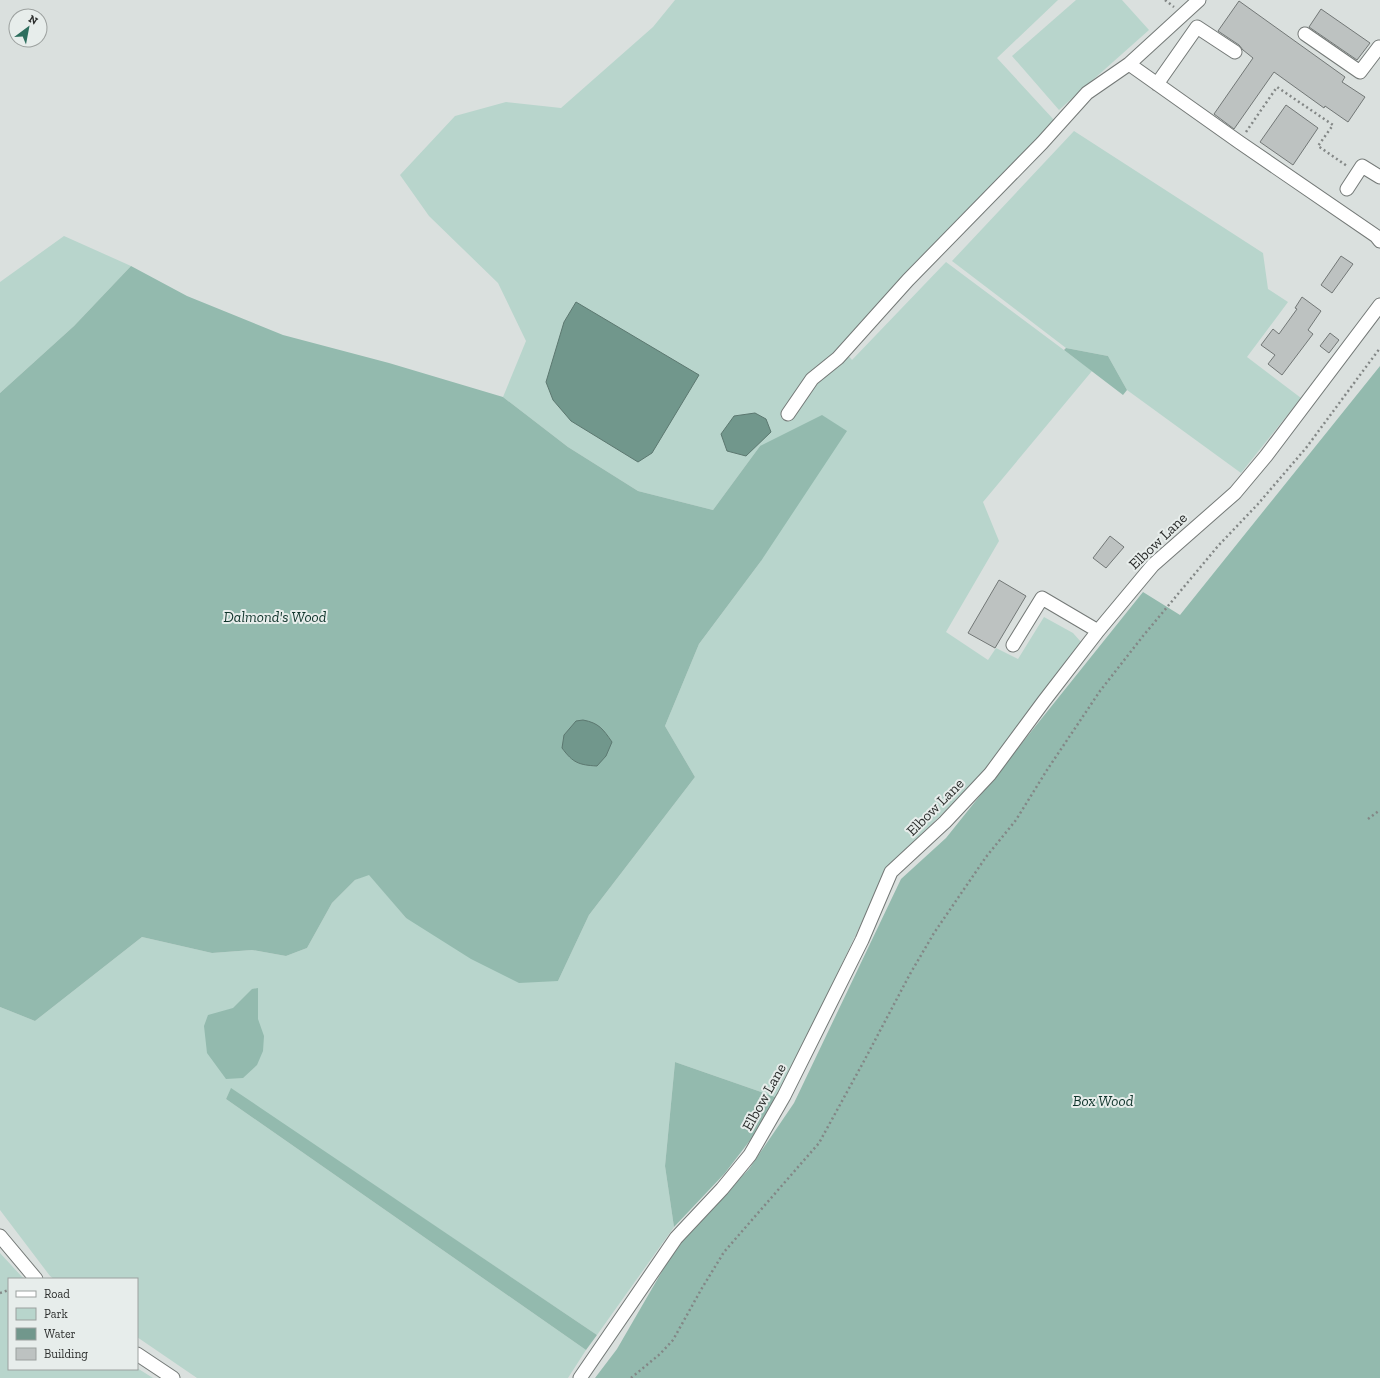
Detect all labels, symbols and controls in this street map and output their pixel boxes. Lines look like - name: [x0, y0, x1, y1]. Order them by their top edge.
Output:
- north arrow: [8, 8, 48, 48]
- text: N: [26, 12, 41, 28]
- street label: Elbow Lane: [1125, 509, 1191, 573]
- park label: Dalmond's Wood: [224, 608, 327, 626]
- street label: Elbow Lane: [902, 774, 968, 840]
- street label: Elbow Lane: [738, 1060, 790, 1134]
- park label: Box Wood: [1073, 1092, 1134, 1110]
- legend: [8, 1278, 138, 1370]
- text: Road: [44, 1287, 70, 1301]
- text: Park: [44, 1307, 69, 1321]
- text: Water: [44, 1327, 76, 1341]
- text: Building: [44, 1347, 88, 1361]

